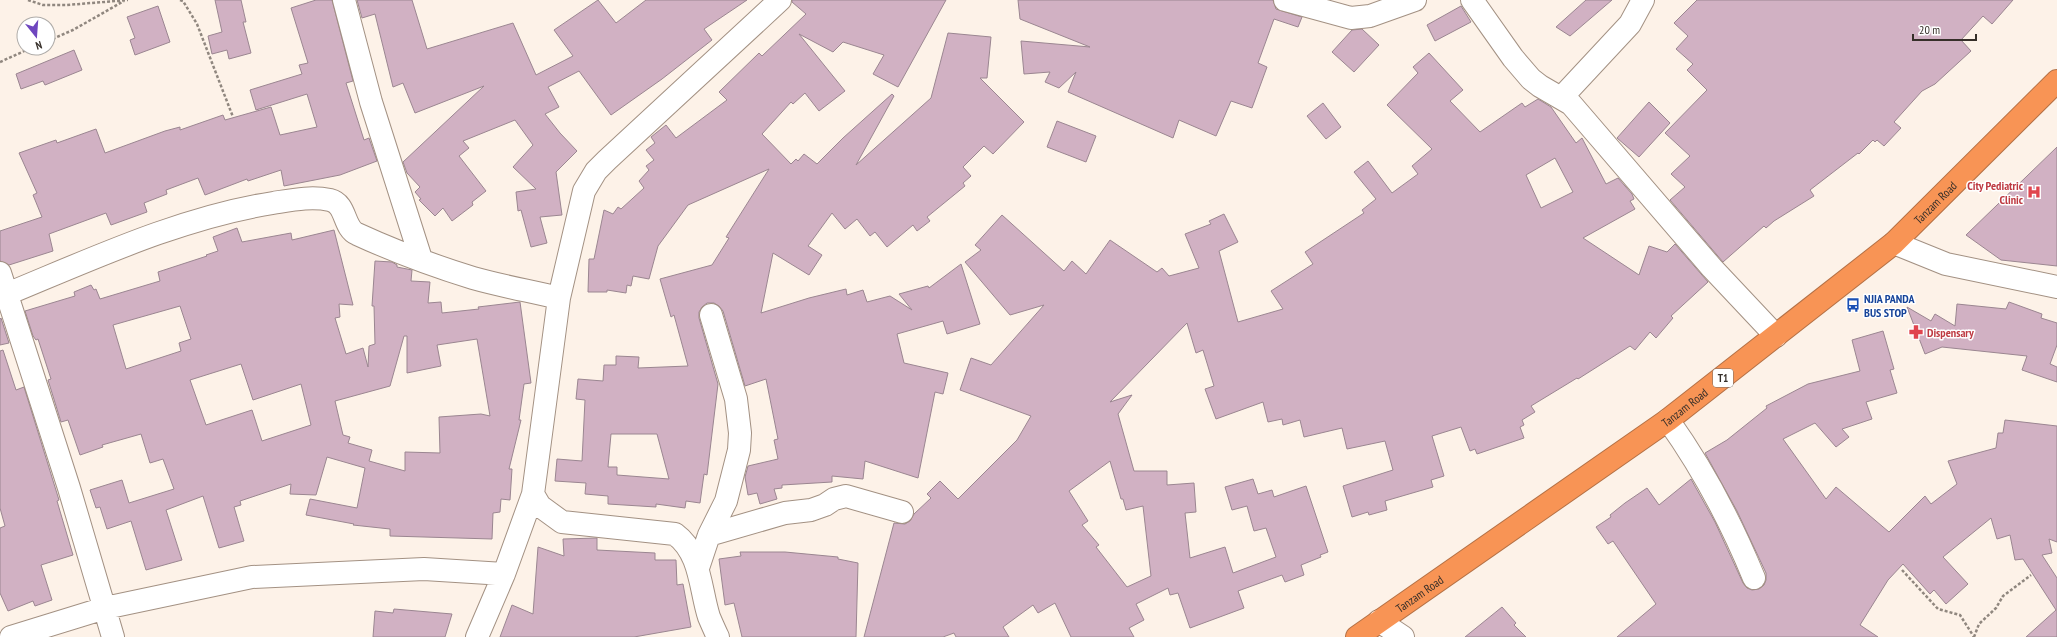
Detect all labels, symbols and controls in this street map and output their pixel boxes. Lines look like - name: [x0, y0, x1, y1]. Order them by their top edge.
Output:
- north arrow: [16, 16, 56, 56]
- scale bar: [1913, 16, 1976, 42]
- text: 20 m: [1919, 22, 1940, 37]
- text: N: [34, 38, 44, 53]
- street label: Tanzam Road: [1910, 178, 1960, 227]
- place label: City Pediatric Clinic: [1967, 178, 2024, 207]
- hospital icon: City Pediatric Clinic: [2026, 184, 2042, 200]
- place label: NJIA PANDA BUS STOP: [1864, 291, 1915, 320]
- bus stop icon: NJIA PANDA BUS STOP: [1845, 297, 1861, 313]
- pharmacy icon: Dispensary: [1908, 324, 1924, 340]
- place label: Dispensary: [1927, 325, 1974, 340]
- road number: T1: [1713, 369, 1733, 387]
- street label: Tanzam Road: [1658, 384, 1710, 430]
- street label: Tanzam Road: [1393, 572, 1446, 615]

